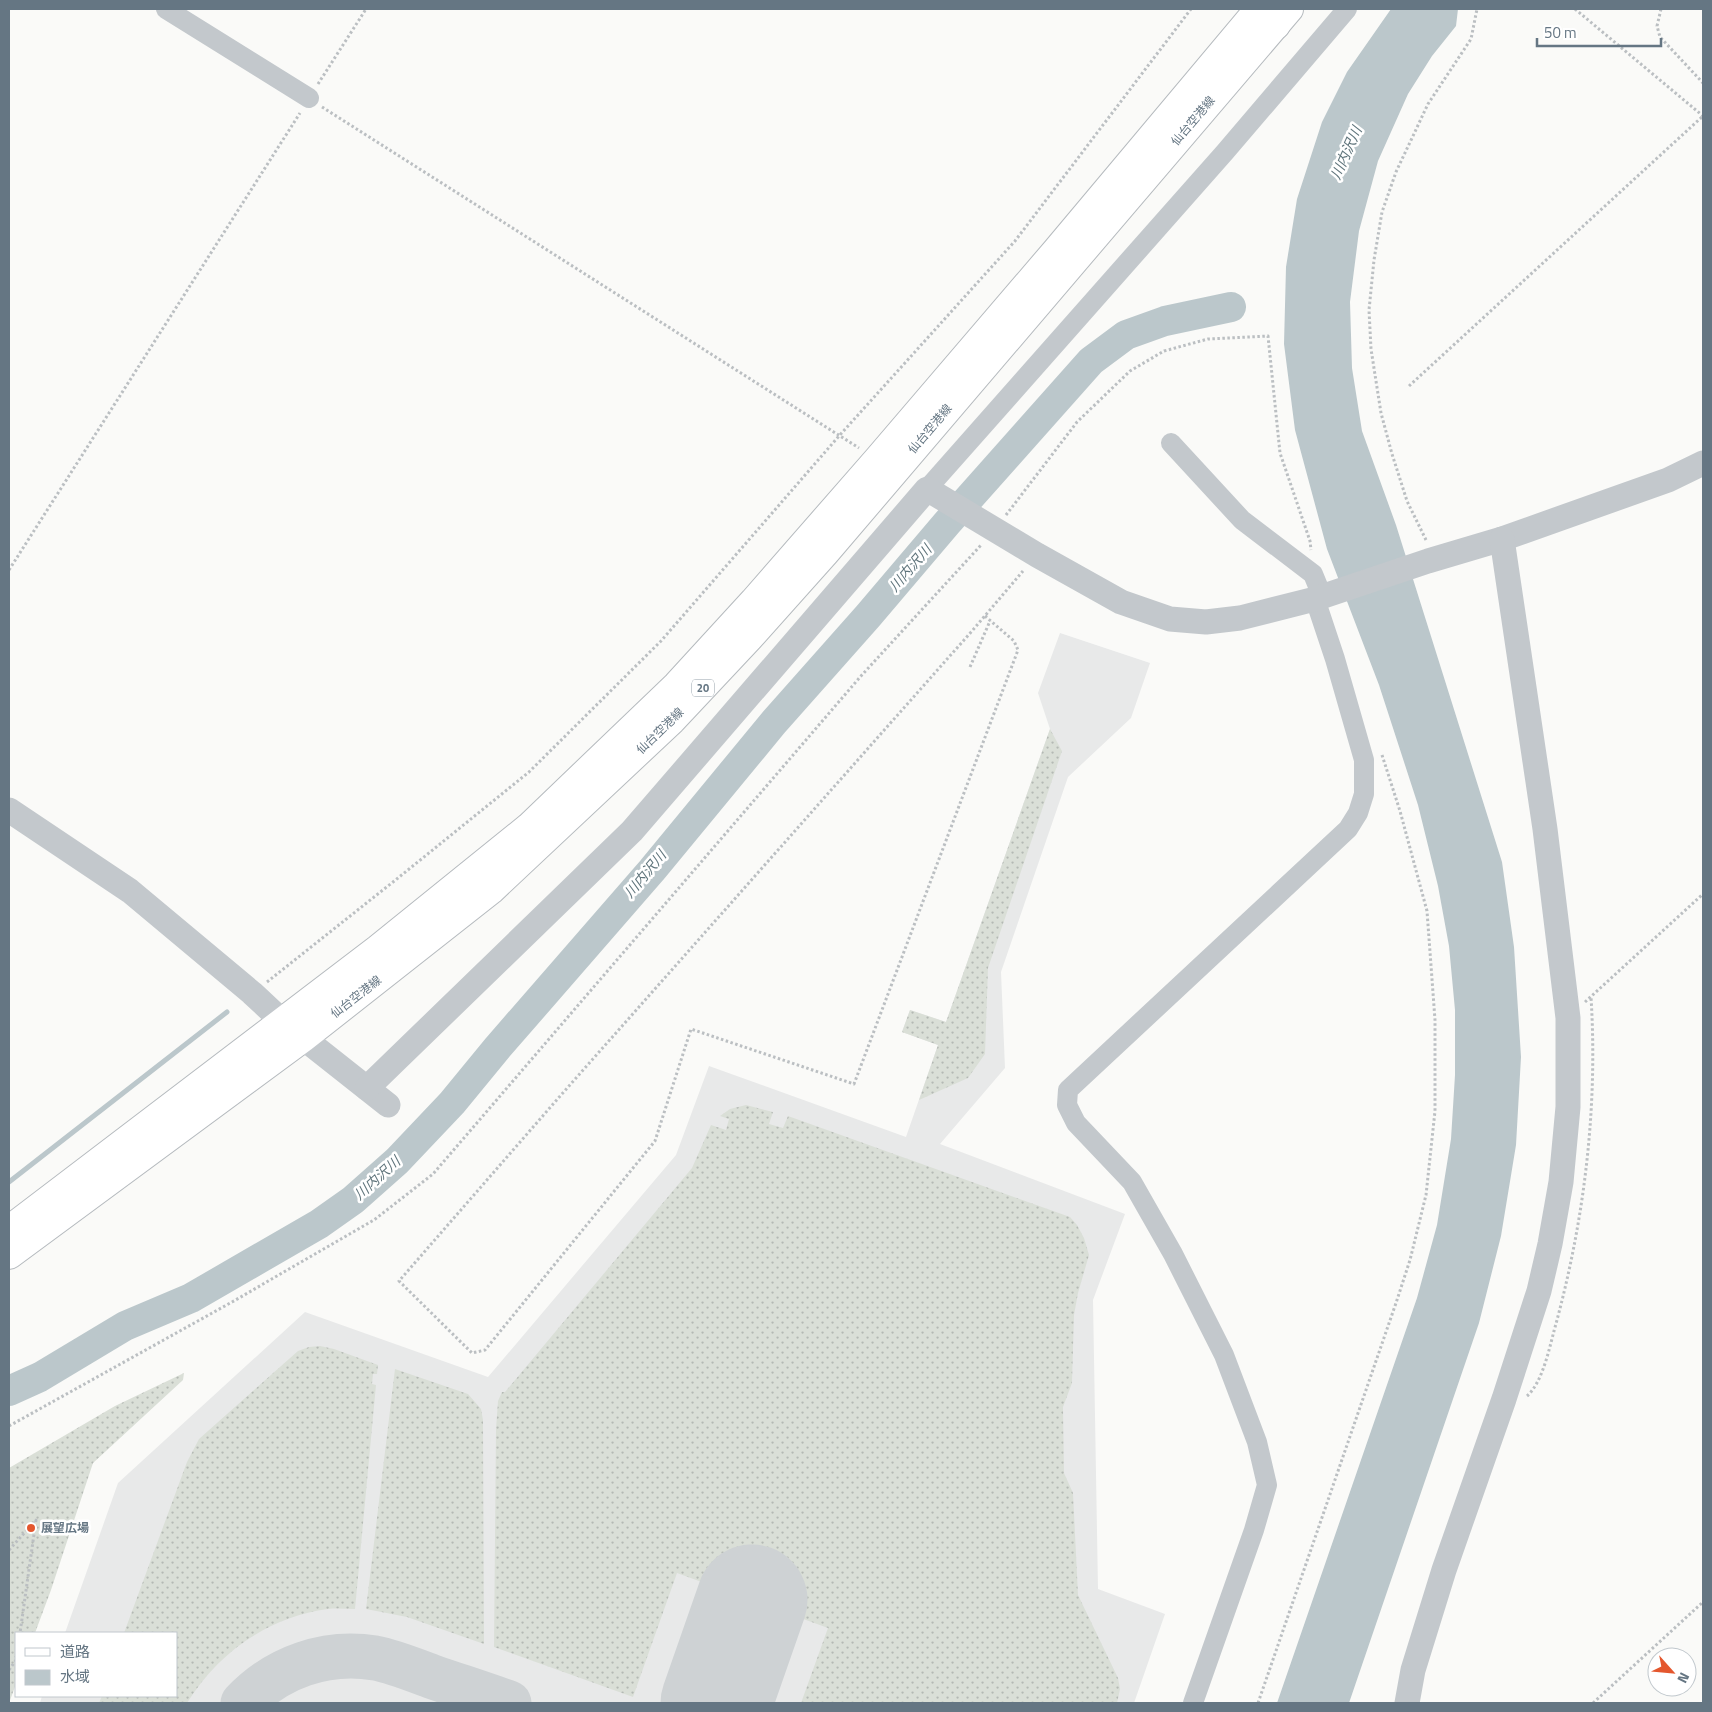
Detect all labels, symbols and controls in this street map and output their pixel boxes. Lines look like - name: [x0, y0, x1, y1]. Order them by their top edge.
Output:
- scale bar: [1537, 15, 1661, 47]
- text: 50 m: [1544, 21, 1577, 44]
- street label: 仙台空港線: [1166, 92, 1219, 150]
- water label: 川内沢川: [1325, 121, 1367, 183]
- street label: 仙台空港線: [903, 400, 956, 458]
- water label: 川内沢川: [883, 538, 937, 596]
- road number: 20: [692, 680, 714, 696]
- street label: 仙台空港線: [631, 703, 688, 758]
- water label: 川内沢川: [619, 844, 672, 902]
- street label: 仙台空港線: [326, 971, 385, 1023]
- water label: 川内沢川: [349, 1150, 406, 1204]
- place label: 展望広場: [41, 1518, 89, 1537]
- marker: 展望広場: [25, 1522, 37, 1534]
- legend: [15, 1632, 178, 1697]
- text: 道路: [60, 1640, 90, 1663]
- north arrow: [1647, 1647, 1697, 1697]
- text: 水域: [60, 1665, 90, 1688]
- text: N: [1672, 1669, 1696, 1687]

